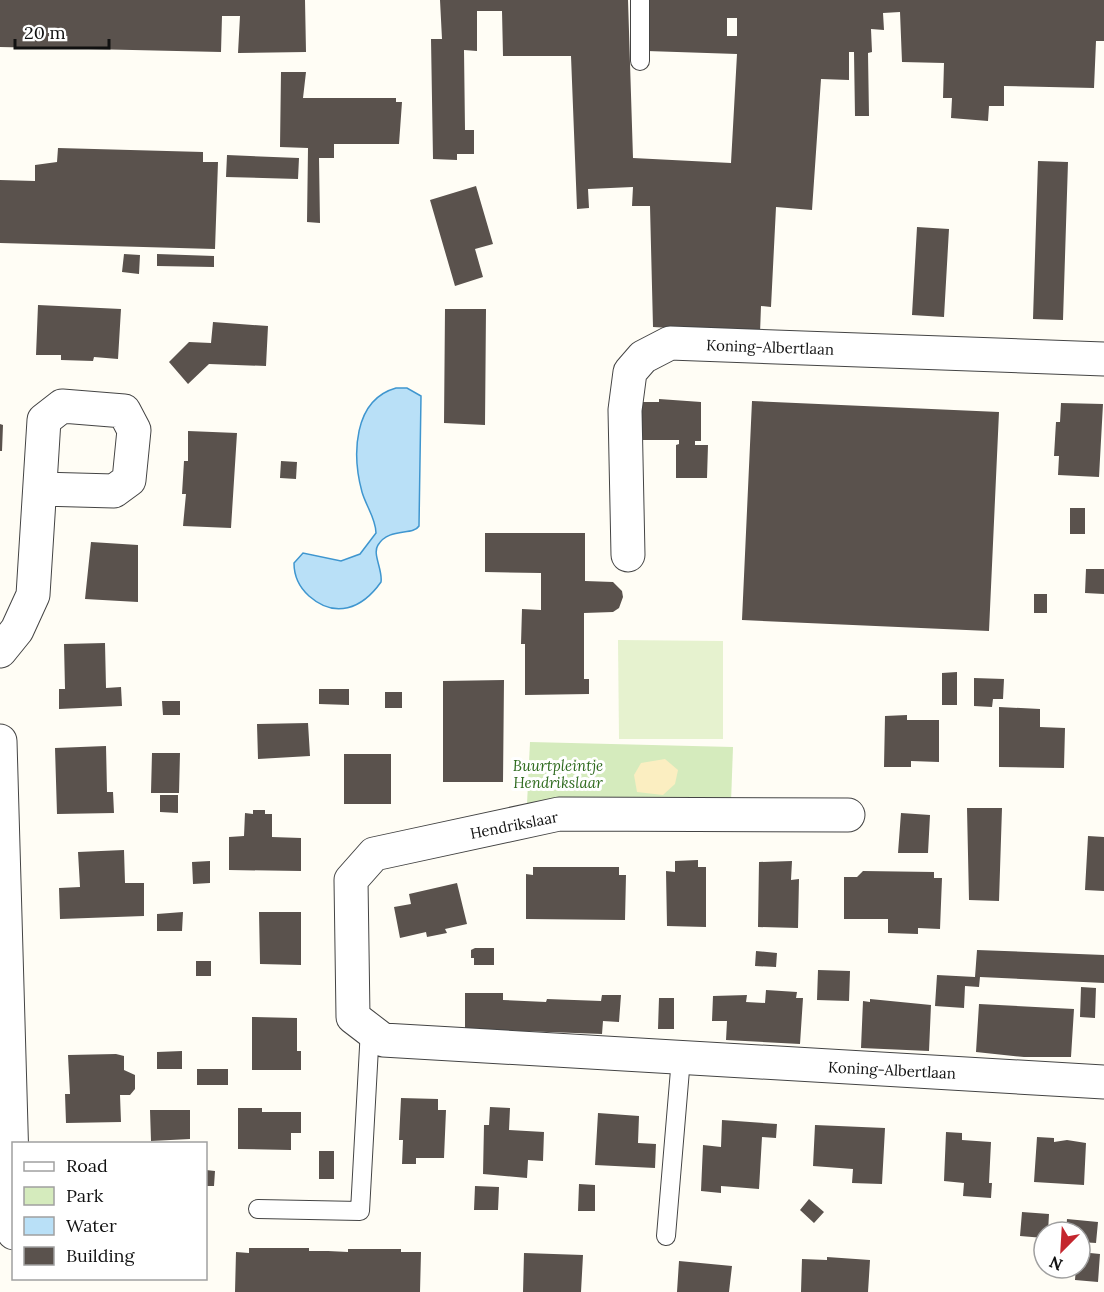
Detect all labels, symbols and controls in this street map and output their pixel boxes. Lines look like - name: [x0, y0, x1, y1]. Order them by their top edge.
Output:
- scale bar: [15, 12, 110, 50]
- text: 20 m: [24, 21, 66, 44]
- street label: Koning-Albertlaan: [706, 335, 834, 359]
- park label: Buurtpleintje Hendrikslaar: [513, 756, 603, 792]
- street label: Hendrikslaar: [468, 807, 560, 843]
- street label: Koning-Albertlaan: [828, 1057, 956, 1083]
- legend: [12, 1142, 207, 1280]
- text: Road: [66, 1154, 108, 1177]
- text: Park: [66, 1184, 104, 1207]
- text: Water: [66, 1214, 117, 1237]
- north arrow: [1032, 1220, 1092, 1280]
- text: Building: [66, 1244, 136, 1267]
- text: N: [1046, 1252, 1066, 1275]

